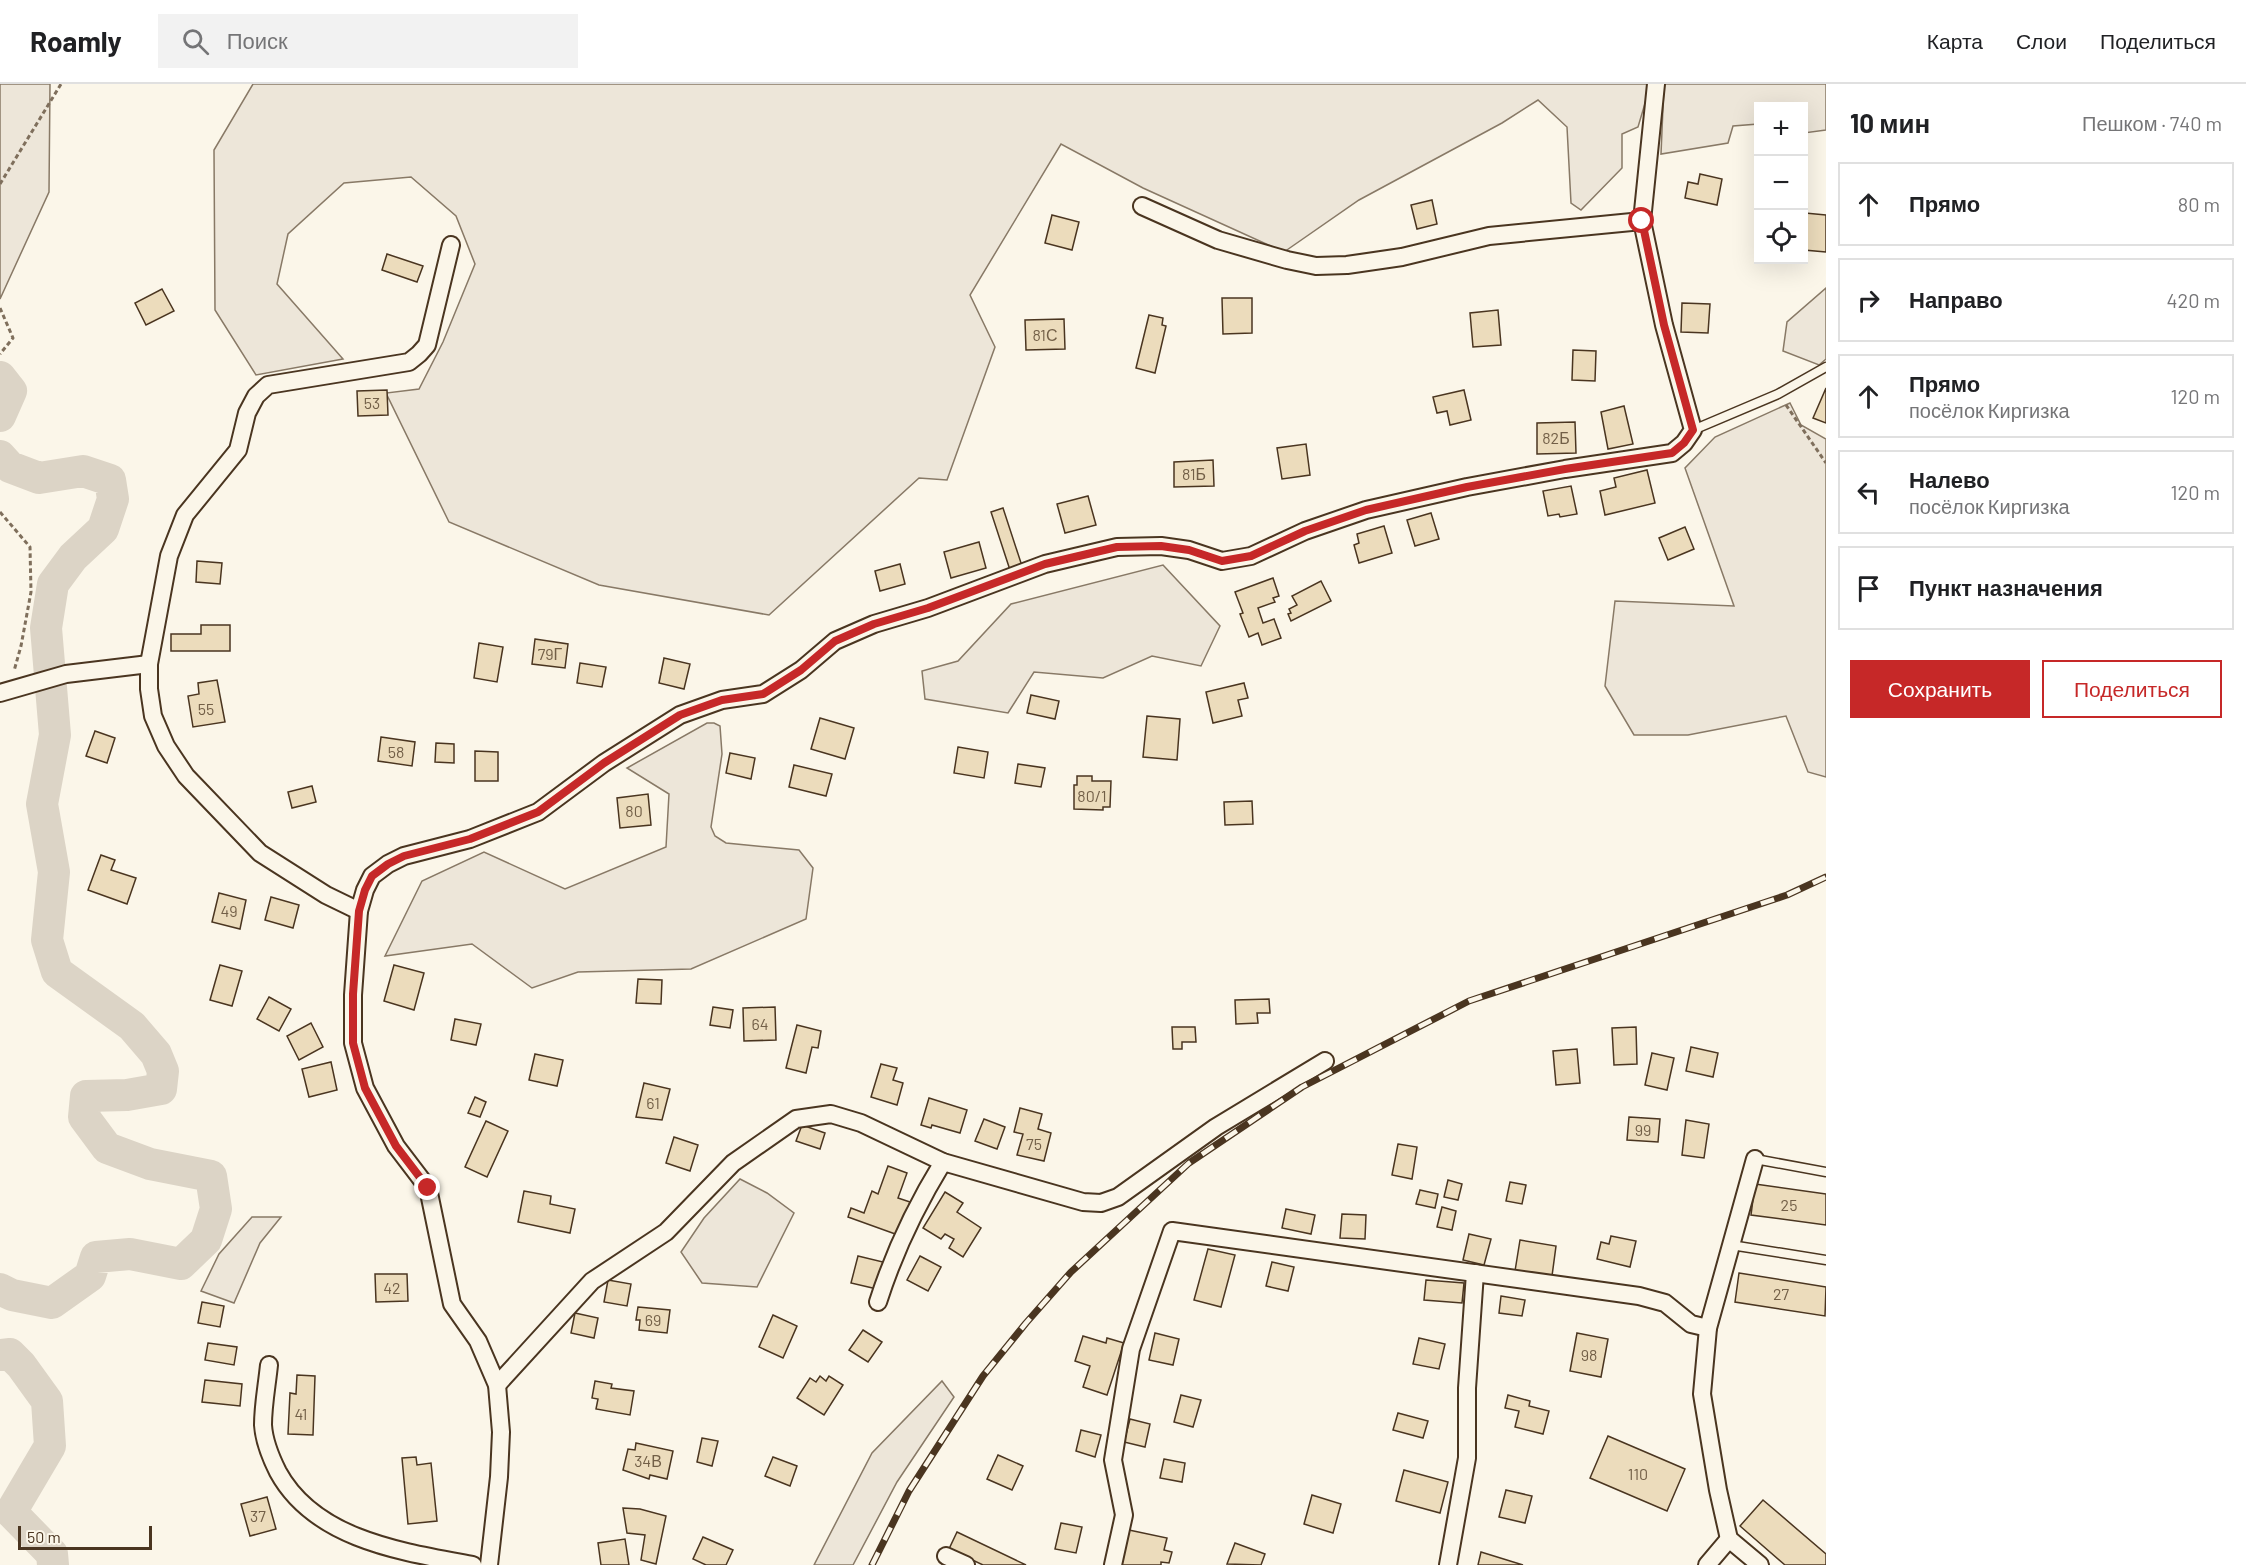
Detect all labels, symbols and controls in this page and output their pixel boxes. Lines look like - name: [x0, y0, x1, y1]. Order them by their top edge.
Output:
- search box: [158, 14, 578, 68]
- text: Roamly: [30, 24, 122, 58]
- icon: search: [179, 25, 212, 58]
- text: Поиск: [227, 27, 288, 53]
- text: Карта: [1927, 28, 1983, 53]
- text: Слои: [2016, 28, 2067, 53]
- text: Поделиться: [2100, 28, 2216, 53]
- map controls: [1754, 102, 1808, 264]
- button: +: [1754, 102, 1808, 156]
- text: 10 мин: [1850, 107, 1930, 138]
- text: Пешком · 740 m: [2082, 111, 2222, 135]
- button: −: [1754, 156, 1808, 210]
- icon: ahead: [1852, 188, 1885, 221]
- text: Прямо: [1909, 190, 1980, 216]
- text: 80 m: [2178, 192, 2220, 216]
- route start: [1628, 207, 1654, 233]
- button: locate: [1754, 210, 1808, 264]
- icon: right: [1852, 284, 1885, 317]
- text: Направо: [1909, 286, 2003, 312]
- text: 420 m: [2166, 288, 2220, 312]
- house number: 81С: [1032, 325, 1058, 344]
- text: Прямо: [1909, 370, 1980, 396]
- icon: ahead: [1852, 380, 1885, 413]
- text: 120 m: [2170, 384, 2220, 408]
- house number: 53: [364, 393, 380, 412]
- text: посёлок Киргизка: [1909, 398, 2070, 422]
- house number: 82Б: [1542, 428, 1570, 447]
- house number: 81Б: [1182, 464, 1206, 483]
- text: Налево: [1909, 466, 1990, 492]
- icon: left: [1852, 476, 1885, 509]
- text: 120 m: [2170, 480, 2220, 504]
- text: посёлок Киргизка: [1909, 494, 2070, 518]
- icon: arrive: [1852, 572, 1885, 605]
- text: Пункт назначения: [1909, 574, 2103, 600]
- house number: 79Г: [538, 644, 563, 663]
- button: Сохранить: [1850, 660, 2030, 718]
- button: Поделиться: [2042, 660, 2222, 718]
- house number: 55: [198, 699, 214, 718]
- house number: 58: [388, 742, 404, 761]
- house number: 80/1: [1077, 786, 1107, 805]
- house number: 80: [625, 801, 643, 820]
- house number: 49: [220, 901, 238, 920]
- house number: 64: [751, 1014, 769, 1033]
- house number: 61: [646, 1093, 660, 1112]
- house number: 99: [1635, 1120, 1651, 1139]
- house number: 75: [1026, 1134, 1042, 1153]
- route end: [414, 1174, 440, 1200]
- house number: 25: [1781, 1195, 1797, 1214]
- house number: 42: [383, 1278, 401, 1297]
- house number: 27: [1773, 1284, 1789, 1303]
- house number: 69: [645, 1310, 661, 1329]
- house number: 98: [1581, 1345, 1597, 1364]
- house number: 41: [295, 1404, 307, 1423]
- house number: 34В: [634, 1451, 662, 1470]
- house number: 110: [1628, 1464, 1648, 1483]
- house number: 37: [250, 1506, 266, 1525]
- scale bar: [18, 1523, 152, 1550]
- text: 50 m: [27, 1527, 61, 1546]

